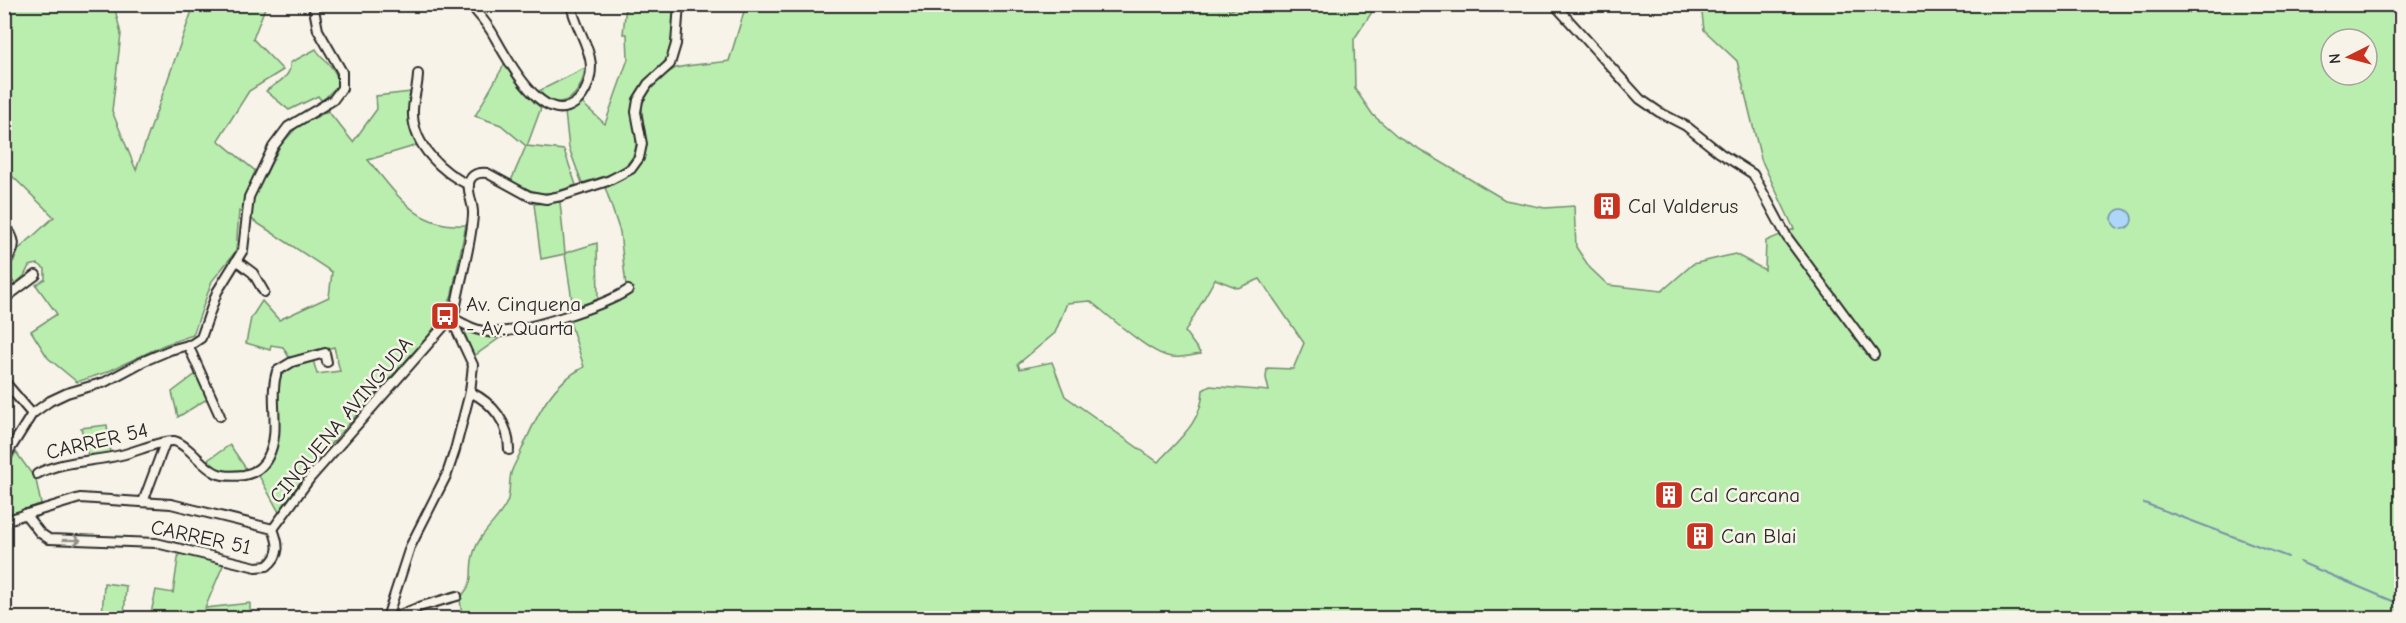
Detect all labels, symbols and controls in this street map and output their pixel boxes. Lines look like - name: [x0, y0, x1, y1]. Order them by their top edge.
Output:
- north arrow: [2319, 27, 2379, 87]
- text: N: [2326, 52, 2345, 65]
- building icon: Cal Valderus: [1591, 190, 1623, 222]
- place label: Cal Valderus: [1628, 194, 1738, 218]
- place label: Av. Cinquena - Av. Quarta: [466, 292, 581, 340]
- bus stop icon: Av. Cinquena - Av. Quarta: [429, 300, 461, 332]
- street label: CINQUENA AVINGUDA: [264, 332, 418, 508]
- street label: CARRER 54: [44, 418, 150, 464]
- building icon: Cal Carcana: [1653, 479, 1685, 511]
- place label: Cal Carcana: [1690, 483, 1800, 507]
- street label: CARRER 51: [149, 515, 253, 559]
- building icon: Can Blai: [1684, 520, 1716, 552]
- place label: Can Blai: [1721, 524, 1797, 548]
- one-way arrow: [62, 534, 82, 546]

